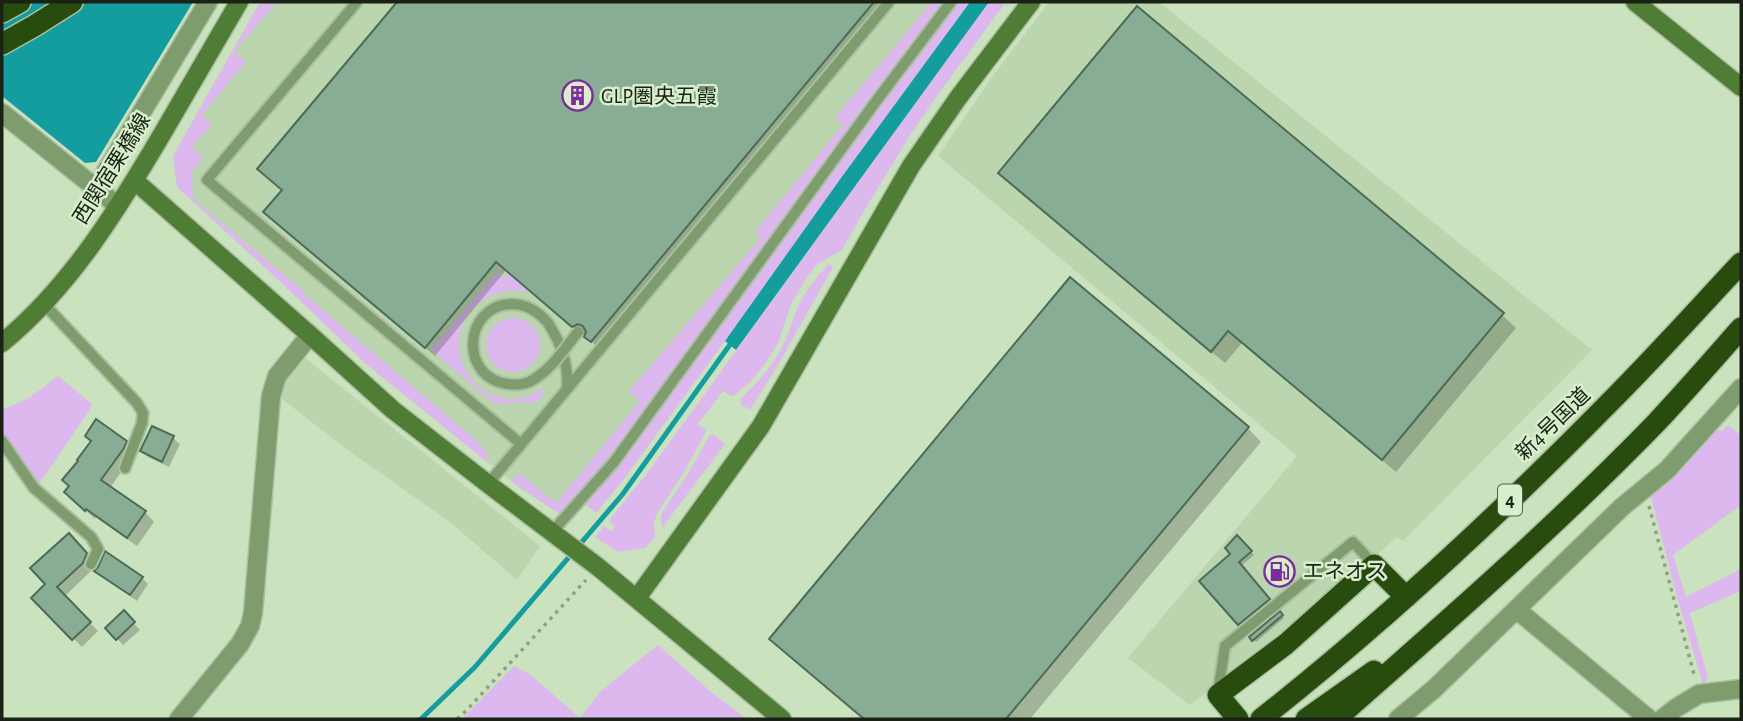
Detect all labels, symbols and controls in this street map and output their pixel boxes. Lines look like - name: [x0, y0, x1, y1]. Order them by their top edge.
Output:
- building icon: GLP圏央五霞: [561, 79, 595, 113]
- place label: GLP圏央五霞: [601, 85, 717, 107]
- street label: 西関宿栗橋線: [69, 109, 154, 228]
- street label: 新4号国道: [1511, 383, 1594, 464]
- road number: 4: [1498, 485, 1522, 516]
- fuel station icon: エネオス: [1263, 554, 1297, 588]
- place label: エネオス: [1303, 561, 1387, 582]

